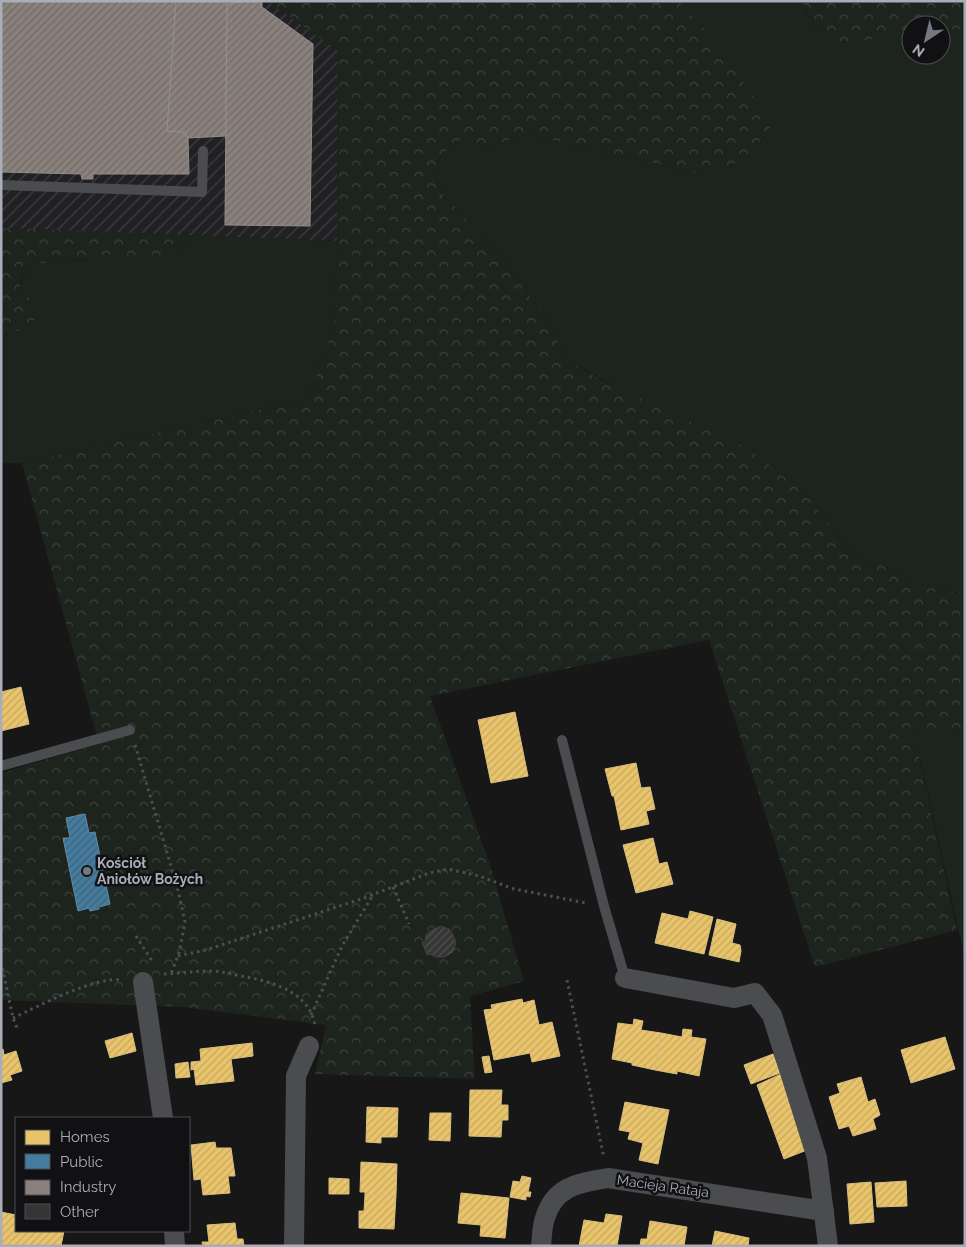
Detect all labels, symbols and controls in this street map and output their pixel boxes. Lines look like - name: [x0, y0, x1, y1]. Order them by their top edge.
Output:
- north arrow: [901, 15, 951, 65]
- text: N: [910, 41, 928, 60]
- place label: Kościół Aniołów Bożych: [97, 855, 203, 887]
- marker: Kościół Aniołów Bożych: [81, 865, 93, 877]
- legend: [15, 1117, 190, 1232]
- text: Homes: [60, 1128, 110, 1146]
- text: Public: [60, 1153, 103, 1171]
- street label: Macieja Rataja: [616, 1172, 710, 1200]
- text: Industry: [60, 1178, 116, 1196]
- text: Other: [60, 1203, 100, 1221]

